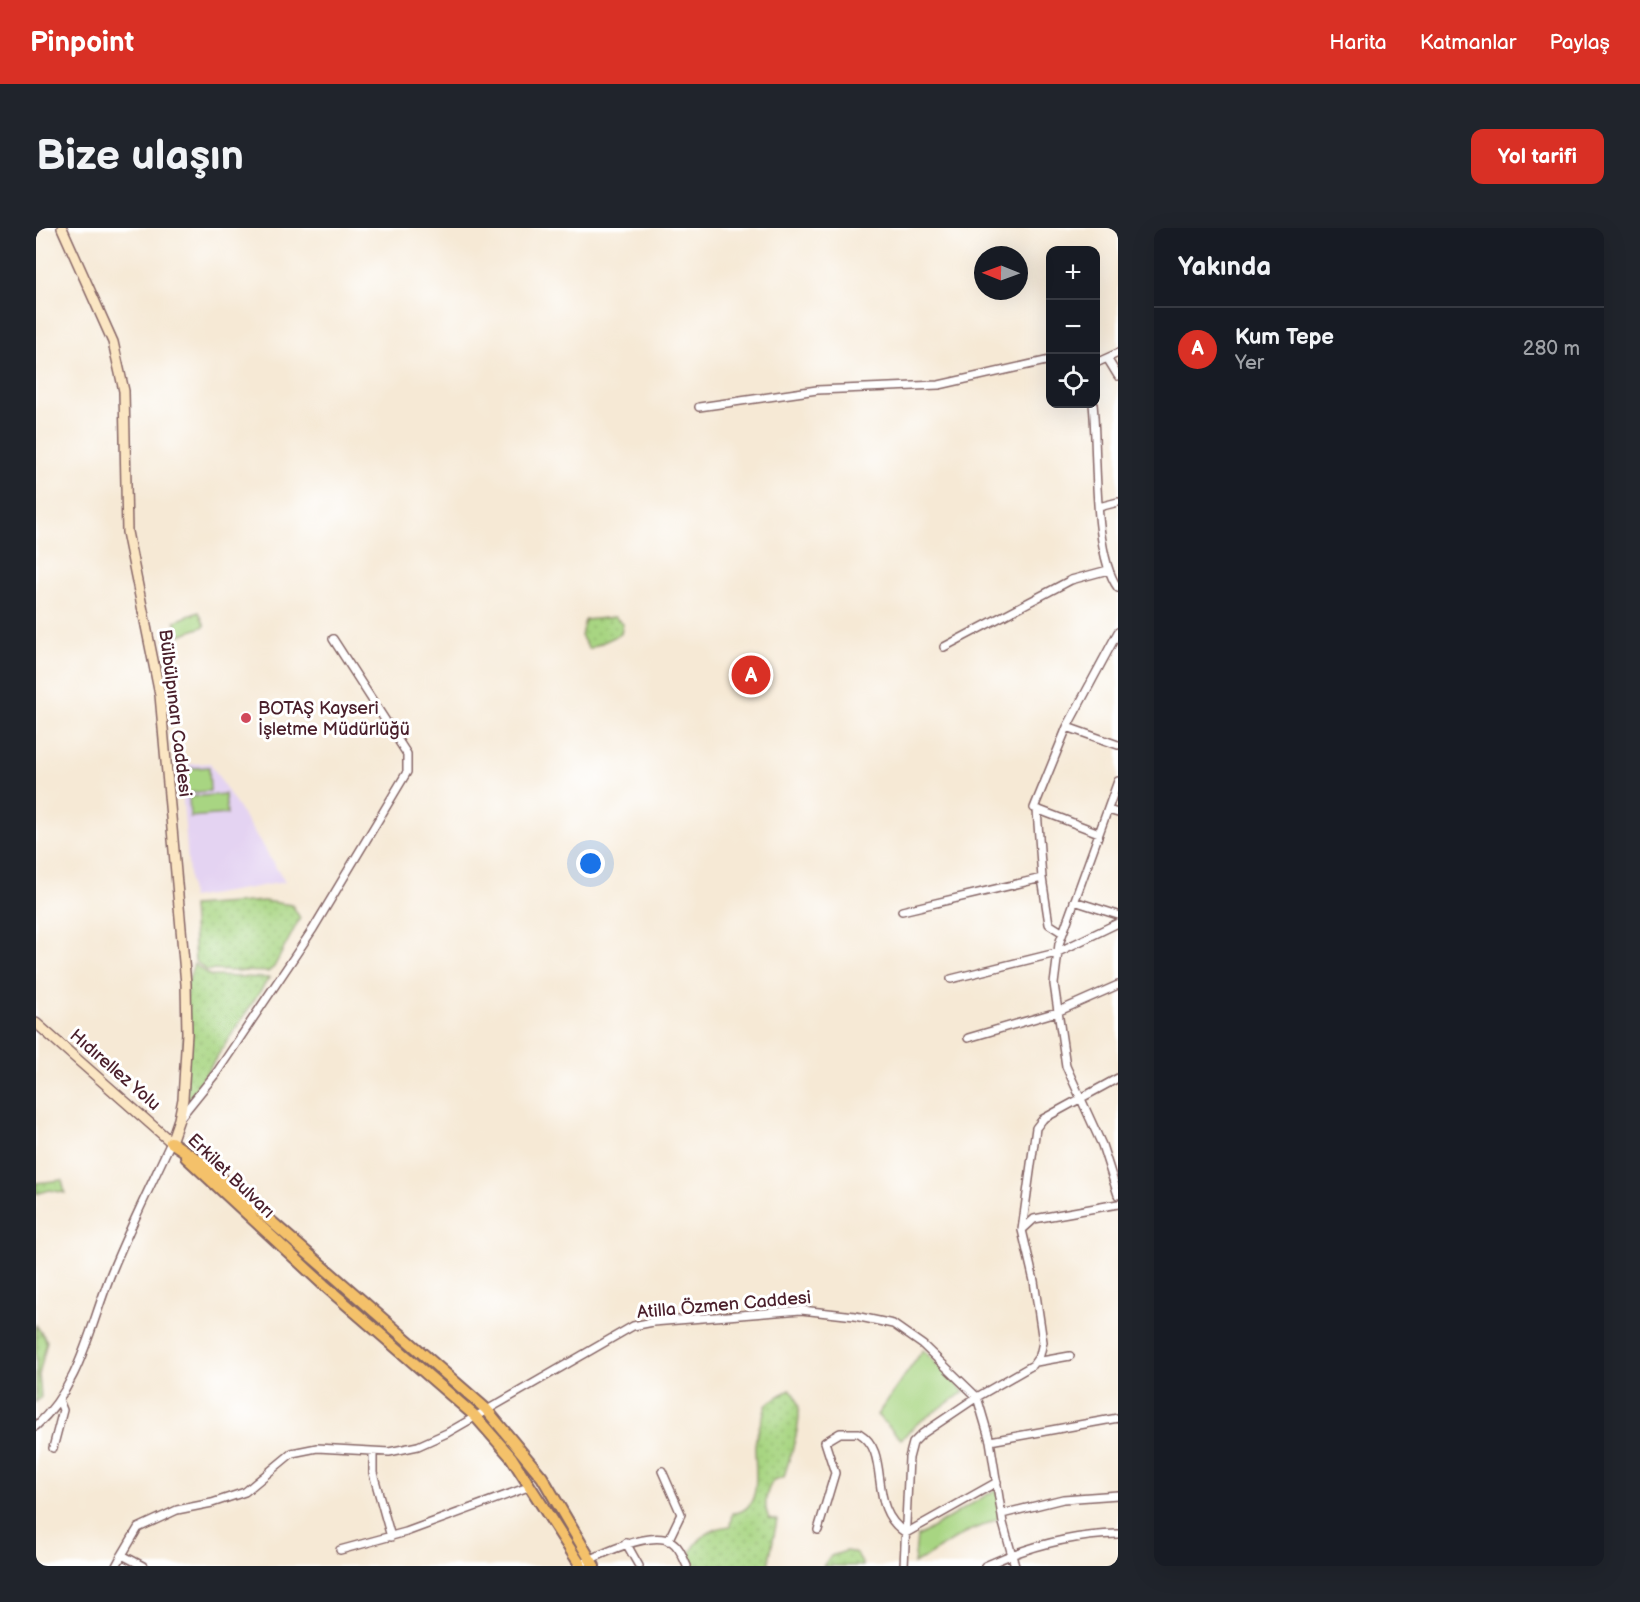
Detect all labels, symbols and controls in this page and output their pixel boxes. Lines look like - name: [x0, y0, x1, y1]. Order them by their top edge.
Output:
- text: Pinpoint: [30, 26, 134, 59]
- text: Harita: [1329, 30, 1387, 55]
- text: Katmanlar: [1420, 30, 1516, 55]
- text: Paylaş: [1549, 30, 1610, 55]
- button: Yol tarifi: [1471, 129, 1604, 184]
- text: Bize ulaşın: [36, 131, 244, 182]
- north arrow: [974, 246, 1028, 300]
- map controls: [1046, 246, 1100, 408]
- button: +: [1046, 246, 1100, 300]
- text: Yakında: [1178, 252, 1271, 283]
- button: −: [1046, 300, 1100, 354]
- text: Kum Tepe: [1235, 324, 1334, 351]
- text: A: [1191, 337, 1204, 361]
- text: 280 m: [1523, 337, 1580, 361]
- text: Yer: [1235, 351, 1264, 375]
- button: locate: [1046, 354, 1100, 408]
- street label: Bülbülpınarı Caddesi: [154, 628, 196, 798]
- pin: A: [732, 652, 770, 698]
- place label: BOTAŞ Kayseri İşletme Müdürlüğü: [258, 698, 410, 740]
- marker: BOTAŞ Kayseri İşletme Müdürlüğü: [239, 711, 253, 725]
- your location: [576, 849, 605, 878]
- street label: Hıdırellez Yolu: [65, 1025, 165, 1115]
- street label: Erkilet Bulvarı: [183, 1129, 279, 1223]
- street label: Atilla Özmen Caddesi: [636, 1286, 812, 1323]

